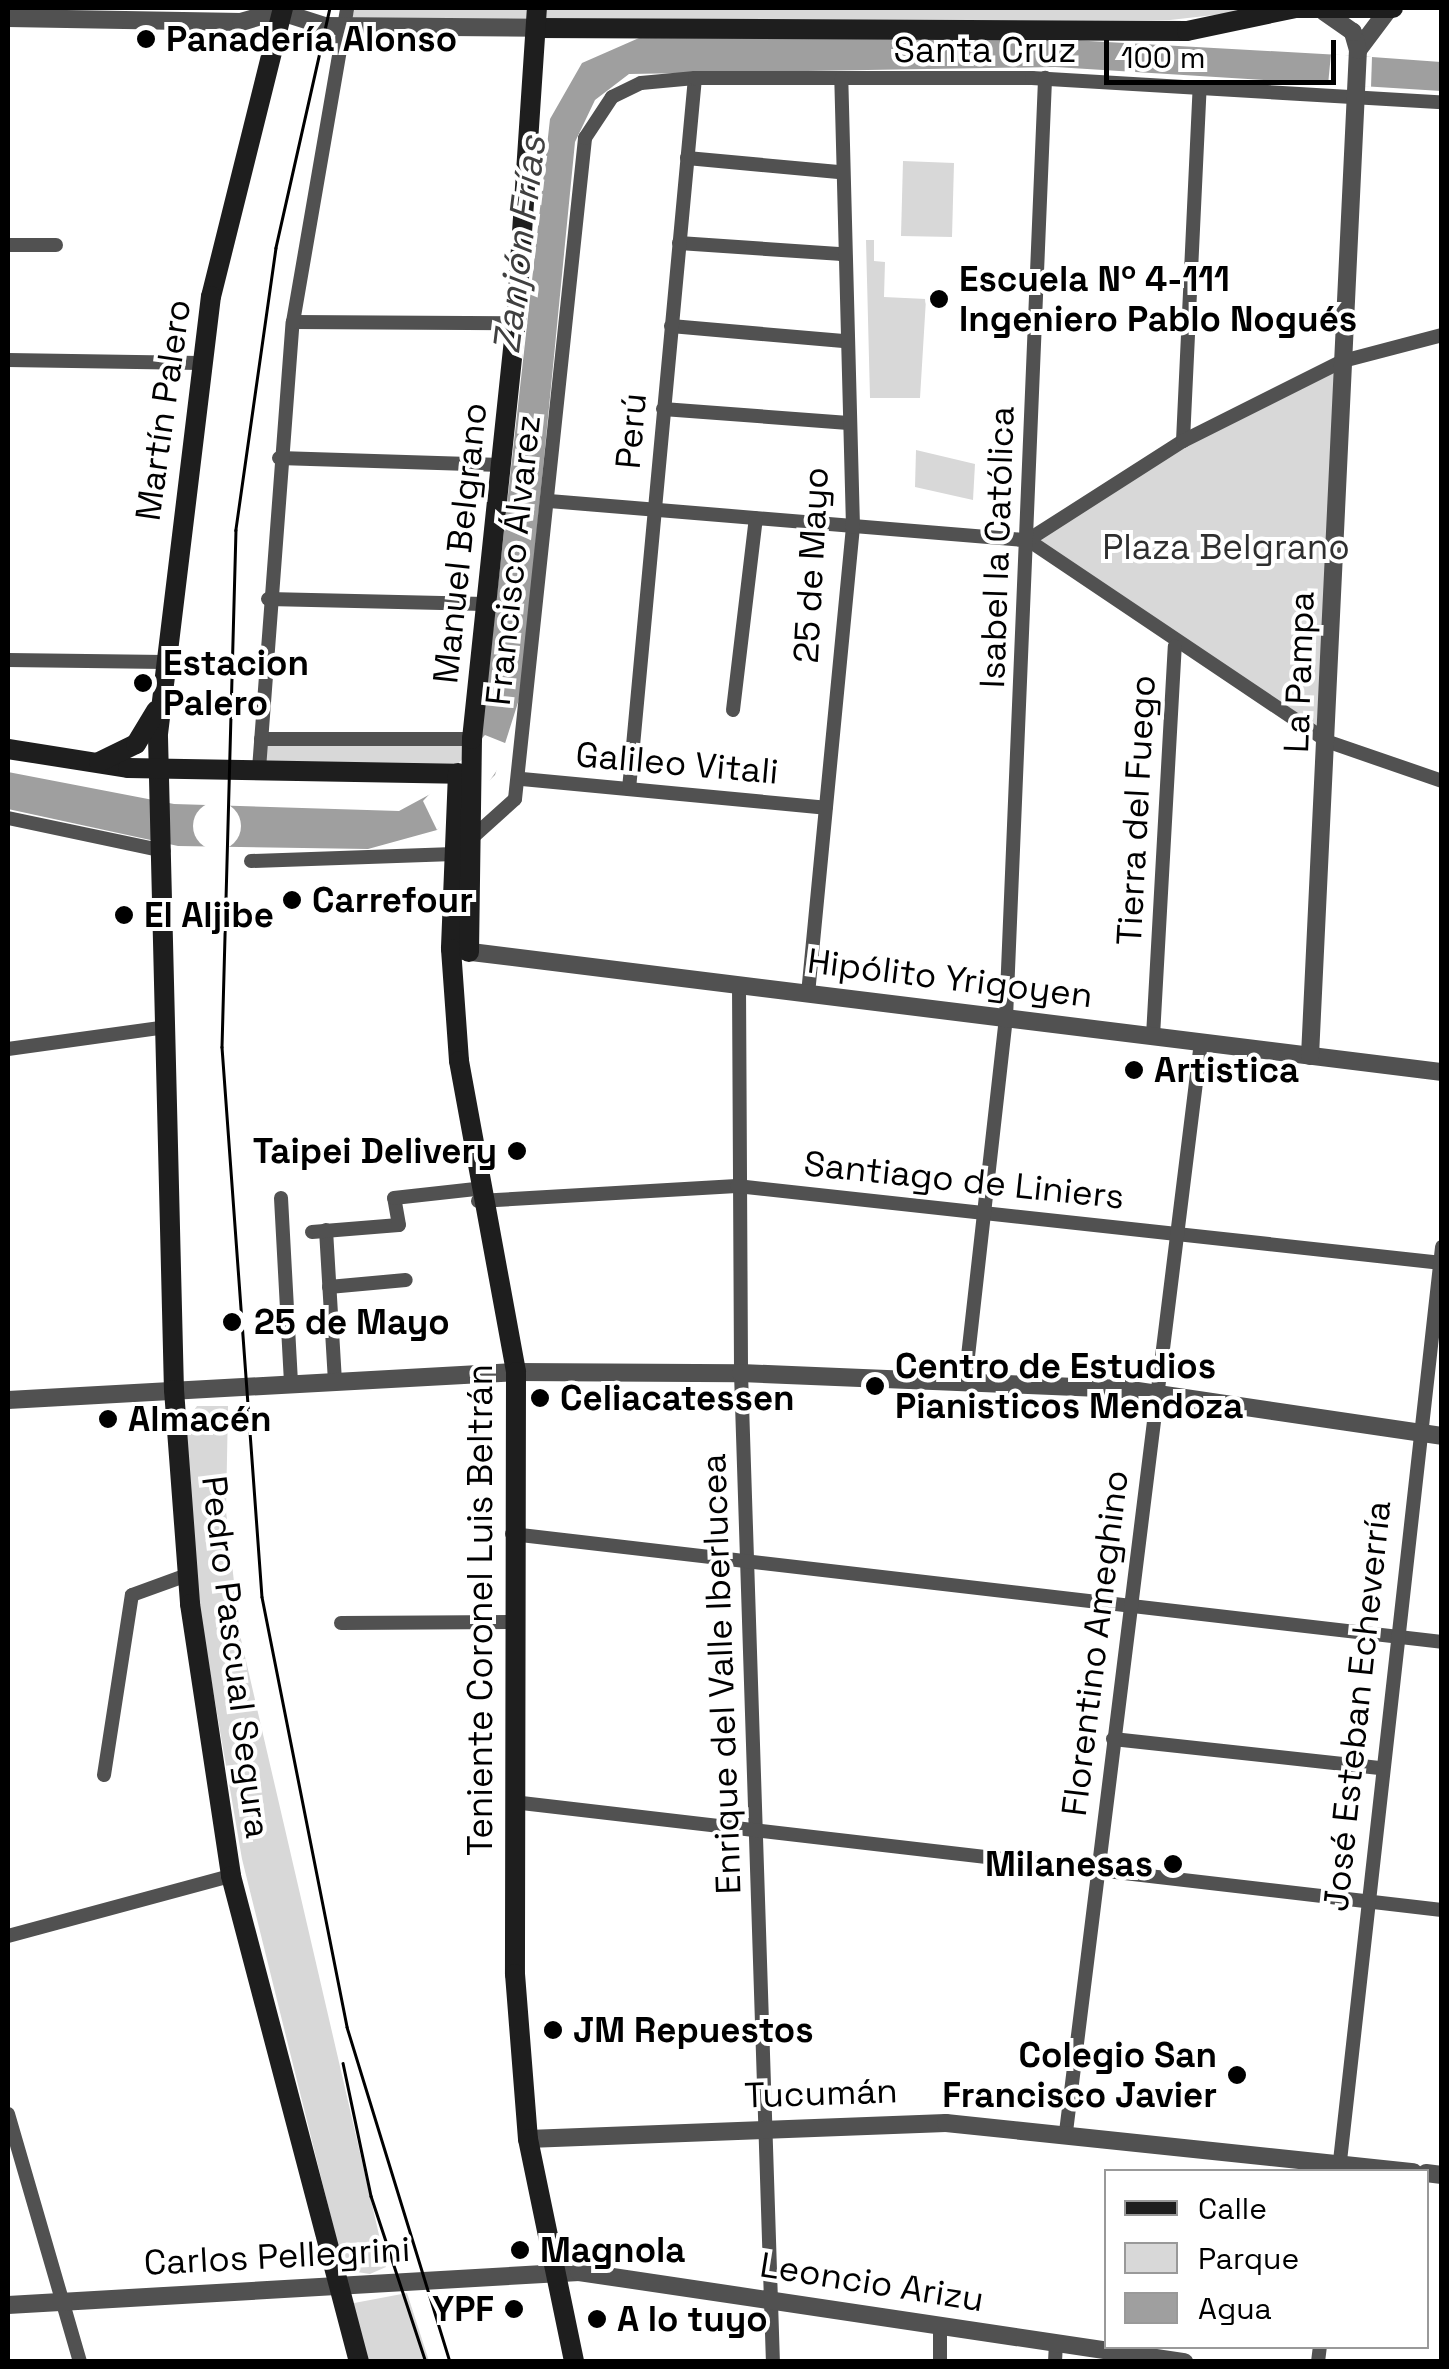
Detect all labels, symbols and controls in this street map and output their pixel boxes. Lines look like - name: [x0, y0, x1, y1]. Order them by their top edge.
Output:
- place label: Panadería Alonso: [166, 18, 458, 60]
- scale bar: [1109, 20, 1342, 82]
- marker: Panadería Alonso: [135, 28, 157, 50]
- street label: Santa Cruz: [894, 29, 1076, 71]
- text: 100 m: [1121, 38, 1206, 77]
- water label: Zanjón Frías: [484, 134, 556, 356]
- place label: Escuela Nº 4-111 Ingeniero Pablo Nogués: [959, 258, 1357, 340]
- marker: Escuela Nº 4-111 Ingeniero Pablo Nogués: [928, 288, 950, 310]
- street label: Martín Palero: [127, 297, 199, 523]
- street label: Perú: [607, 391, 655, 471]
- street label: Manuel Belgrano: [424, 401, 496, 685]
- street label: Isabel la Católica: [971, 405, 1023, 689]
- street label: Francisco Álvarez: [477, 412, 549, 708]
- street label: 25 de Mayo: [785, 466, 837, 664]
- park label: Plaza Belgrano: [1102, 526, 1350, 568]
- street label: La Pampa: [1275, 590, 1323, 754]
- place label: Estacion Palero: [163, 642, 309, 724]
- marker: Estacion Palero: [132, 672, 154, 694]
- street label: Tierra del Fuego: [1108, 674, 1164, 946]
- street label: Galileo Vitali: [574, 733, 780, 793]
- place label: Carrefour: [312, 879, 473, 921]
- marker: Carrefour: [281, 889, 303, 911]
- place label: El Aljibe: [144, 894, 274, 936]
- marker: El Aljibe: [113, 904, 135, 926]
- street label: Hipólito Yrigoyen: [805, 940, 1095, 1016]
- place label: Artistica: [1154, 1049, 1299, 1091]
- marker: Artistica: [1123, 1059, 1145, 1081]
- place label: Taipei Delivery: [253, 1130, 497, 1172]
- marker: Taipei Delivery: [506, 1140, 528, 1162]
- street label: Santiago de Liniers: [802, 1142, 1126, 1218]
- place label: 25 de Mayo: [254, 1301, 450, 1343]
- marker: 25 de Mayo: [219, 1309, 245, 1335]
- place label: Centro de Estudios Pianisticos Mendoza: [895, 1345, 1243, 1427]
- street label: Teniente Coronel Luis Beltrán: [459, 1364, 501, 1856]
- marker: Centro de Estudios Pianisticos Mendoza: [864, 1375, 886, 1397]
- place label: Celiacatessen: [560, 1377, 795, 1419]
- marker: Celiacatessen: [529, 1387, 551, 1409]
- place label: Almacén: [128, 1398, 272, 1440]
- marker: Almacén: [97, 1408, 119, 1430]
- street label: Enrique del Valle Iberlucea: [692, 1453, 750, 1895]
- street label: Florentino Ameghino: [1053, 1467, 1137, 1819]
- street label: Pedro Pascual Segura: [193, 1473, 279, 1841]
- street label: José Esteban Echeverría: [1315, 1499, 1399, 1913]
- place label: Milanesas: [985, 1843, 1153, 1885]
- marker: Milanesas: [1162, 1853, 1184, 1875]
- place label: JM Repuestos: [573, 2009, 814, 2051]
- marker: JM Repuestos: [542, 2019, 564, 2041]
- place label: Colegio San Francisco Javier: [942, 2034, 1217, 2116]
- marker: Colegio San Francisco Javier: [1226, 2064, 1248, 2086]
- street label: Tucumán: [744, 2069, 898, 2117]
- legend: [1104, 2169, 1429, 2349]
- text: Calle: [1198, 2189, 1267, 2228]
- street label: Carlos Pellegrini: [143, 2228, 411, 2284]
- place label: Magnola: [540, 2229, 686, 2271]
- marker: Magnola: [509, 2239, 531, 2261]
- text: Parque: [1198, 2239, 1299, 2278]
- street label: Leoncio Arizu: [757, 2244, 987, 2320]
- place label: YPF: [432, 2288, 494, 2330]
- text: Agua: [1198, 2289, 1272, 2328]
- marker: YPF: [503, 2298, 525, 2320]
- place label: A lo tuyo: [617, 2298, 768, 2340]
- marker: A lo tuyo: [586, 2308, 608, 2330]

